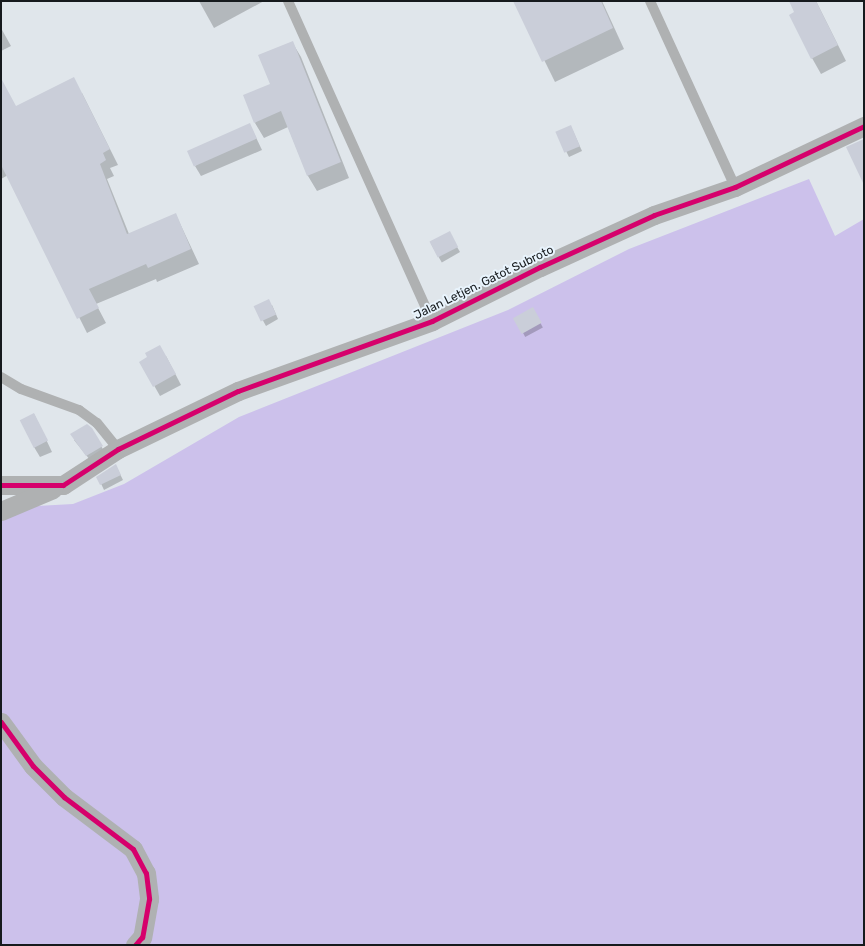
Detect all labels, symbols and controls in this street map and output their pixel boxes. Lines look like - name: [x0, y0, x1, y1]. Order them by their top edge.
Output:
- street label: Jalan Letjen. Gatot Subroto: [412, 243, 556, 323]

